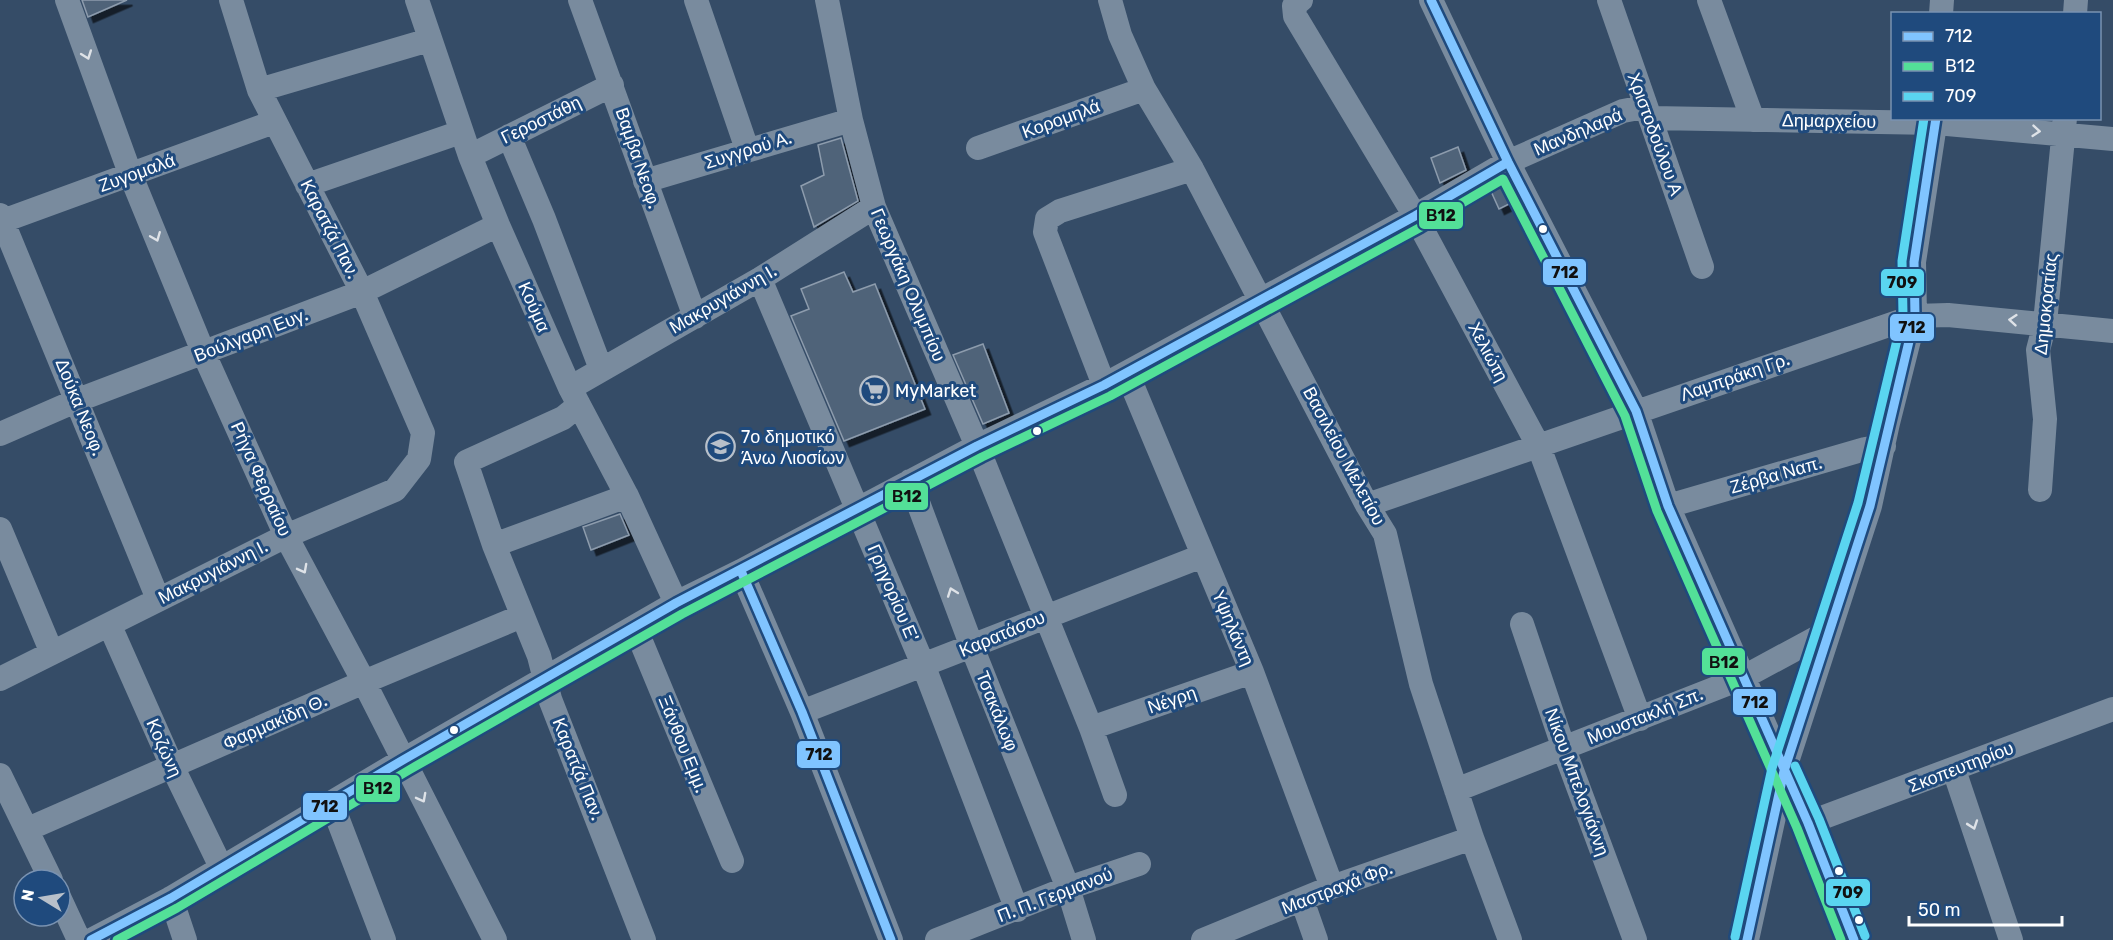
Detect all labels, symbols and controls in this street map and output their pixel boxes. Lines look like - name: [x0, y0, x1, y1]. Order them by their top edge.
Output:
- legend: [1891, 12, 2101, 120]
- text: 712: [1945, 25, 1973, 47]
- one-way arrow: [80, 49, 92, 60]
- text: Β12: [1945, 55, 1975, 77]
- street label: Χριστοδούλου Α: [1623, 70, 1687, 198]
- text: 709: [1945, 85, 1976, 107]
- street label: Γεροστάθη: [497, 91, 585, 149]
- street label: Κορομηλά: [1019, 95, 1103, 143]
- street label: Μανδηλαρά: [1530, 103, 1626, 161]
- street label: Βαμβα Νεοφ.: [610, 105, 666, 211]
- street label: Δημαρχείου: [1782, 109, 1876, 133]
- one-way arrow: [2032, 124, 2041, 137]
- street label: Συγγρού Α.: [702, 126, 794, 174]
- street label: Ζυγομαλά: [96, 149, 178, 197]
- street label: Καρατζά Παν.: [296, 176, 364, 282]
- line badge: Β12: [1418, 201, 1464, 230]
- street label: Γεωργάκη Ολυμπίου: [866, 205, 950, 365]
- text: Β12: [1426, 206, 1456, 225]
- unlabelled marker: [1537, 223, 1549, 235]
- one-way arrow: [149, 231, 161, 242]
- street label: Δημοκρατίας: [2030, 252, 2062, 356]
- line badge: 712: [1542, 258, 1587, 286]
- street label: Μακρυγιάννη Ι.: [666, 260, 780, 338]
- text: 712: [1551, 263, 1579, 282]
- line badge: 709: [1880, 268, 1925, 297]
- text: 709: [1887, 273, 1917, 292]
- street label: Κούμα: [513, 279, 555, 335]
- street label: Βούλγαρη Ευγ.: [191, 303, 311, 367]
- line badge: 712: [1889, 313, 1935, 342]
- one-way arrow: [2009, 314, 2018, 327]
- text: 712: [1898, 318, 1926, 337]
- street label: Χελιώτη: [1463, 319, 1513, 385]
- street label: Λαμπράκη Γρ.: [1678, 348, 1792, 406]
- street label: Δούκα Νεοφ.: [51, 355, 109, 459]
- supermarket icon: MyMarket: [858, 375, 890, 407]
- place label: MyMarket: [895, 380, 976, 402]
- street label: Βασιλείου Μελετίου: [1298, 383, 1390, 529]
- street label: Ρήγα Φερραίου: [226, 418, 296, 540]
- unlabelled marker: [1031, 425, 1043, 437]
- place label: 7ο δημοτικό Άνω Λιοσίων: [741, 426, 844, 469]
- school or university icon: 7ο δημοτικό Άνω Λιοσίων: [704, 431, 736, 463]
- street label: Ζέρβα Ναπ.: [1727, 451, 1825, 499]
- line badge: Β12: [884, 482, 929, 511]
- text: Β12: [892, 487, 922, 506]
- street label: Μακρυγιάννη Ι.: [155, 535, 271, 609]
- street label: Γρηγορίου Ε': [863, 541, 923, 645]
- one-way arrow: [296, 563, 308, 574]
- one-way arrow: [946, 587, 959, 598]
- street label: Υψηλάντη: [1207, 587, 1259, 669]
- street label: Καρατάσου: [956, 606, 1048, 662]
- line badge: Β12: [1701, 647, 1746, 676]
- text: Β12: [1709, 653, 1739, 672]
- street label: Τσακάλωφ: [971, 668, 1023, 754]
- street label: Νέγρη: [1145, 681, 1199, 719]
- street label: Μουστακλή Σπ.: [1584, 683, 1706, 749]
- line badge: 712: [1732, 688, 1777, 716]
- street label: Φαρμακίδη Θ.: [219, 689, 331, 755]
- street label: Ξάνθου Εμμ.: [654, 692, 712, 796]
- text: 712: [1741, 693, 1769, 712]
- street label: Νίκου Μπελογιάννη: [1540, 705, 1614, 859]
- street label: Κοζώνη: [141, 715, 187, 781]
- street label: Καρατζά Παν.: [548, 715, 608, 823]
- unlabelled marker: [448, 724, 460, 736]
- street label: Σκοπευτηρίου: [1905, 737, 2017, 797]
- line badge: 712: [796, 740, 841, 769]
- text: 712: [805, 745, 833, 764]
- line badge: Β12: [355, 774, 401, 803]
- text: Β12: [363, 779, 393, 798]
- one-way arrow: [415, 791, 427, 802]
- line badge: 712: [302, 792, 348, 821]
- text: 712: [311, 797, 339, 816]
- one-way arrow: [1965, 819, 1978, 830]
- street label: Μαστραχά Φρ.: [1278, 857, 1396, 919]
- street label: Π. Π. Γερμανού: [994, 863, 1116, 927]
- unlabelled marker: [1833, 865, 1845, 877]
- north arrow: [12, 868, 72, 928]
- line badge: 709: [1825, 878, 1871, 907]
- text: 709: [1833, 883, 1863, 902]
- text: N: [17, 888, 38, 903]
- scale bar: [1909, 889, 2062, 927]
- text: 50 m: [1918, 899, 1961, 921]
- unlabelled marker: [1853, 914, 1865, 926]

